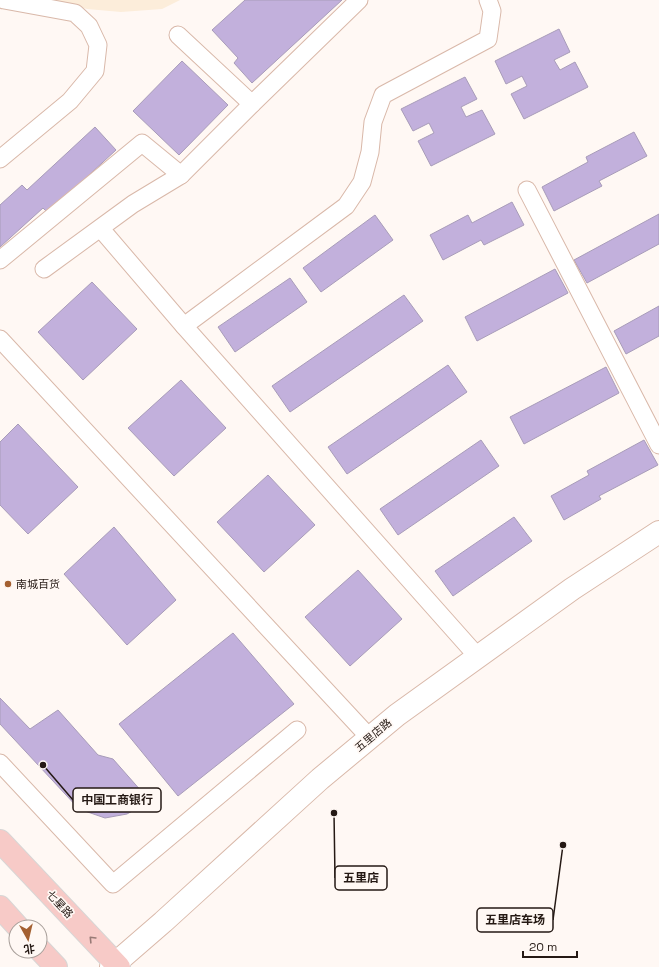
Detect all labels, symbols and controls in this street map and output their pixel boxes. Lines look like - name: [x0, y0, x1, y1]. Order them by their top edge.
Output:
- place label: 南城百货: [16, 577, 60, 591]
- marker: 南城百货: [3, 579, 13, 589]
- street label: 五里店路: [352, 715, 394, 755]
- callout: 中国工商银行: [73, 788, 161, 812]
- text: 中国工商银行: [81, 792, 153, 808]
- callout: 五里店: [335, 866, 387, 890]
- text: 五里店: [343, 870, 379, 886]
- street label: 七星路: [44, 887, 76, 921]
- callout: 五里店车场: [477, 908, 553, 932]
- text: 五里店车场: [485, 912, 545, 928]
- north arrow: [8, 919, 48, 959]
- scale bar: [523, 933, 577, 959]
- one-way arrow: [90, 936, 97, 944]
- text: 20 m: [529, 939, 557, 955]
- text: 北: [23, 941, 36, 957]

